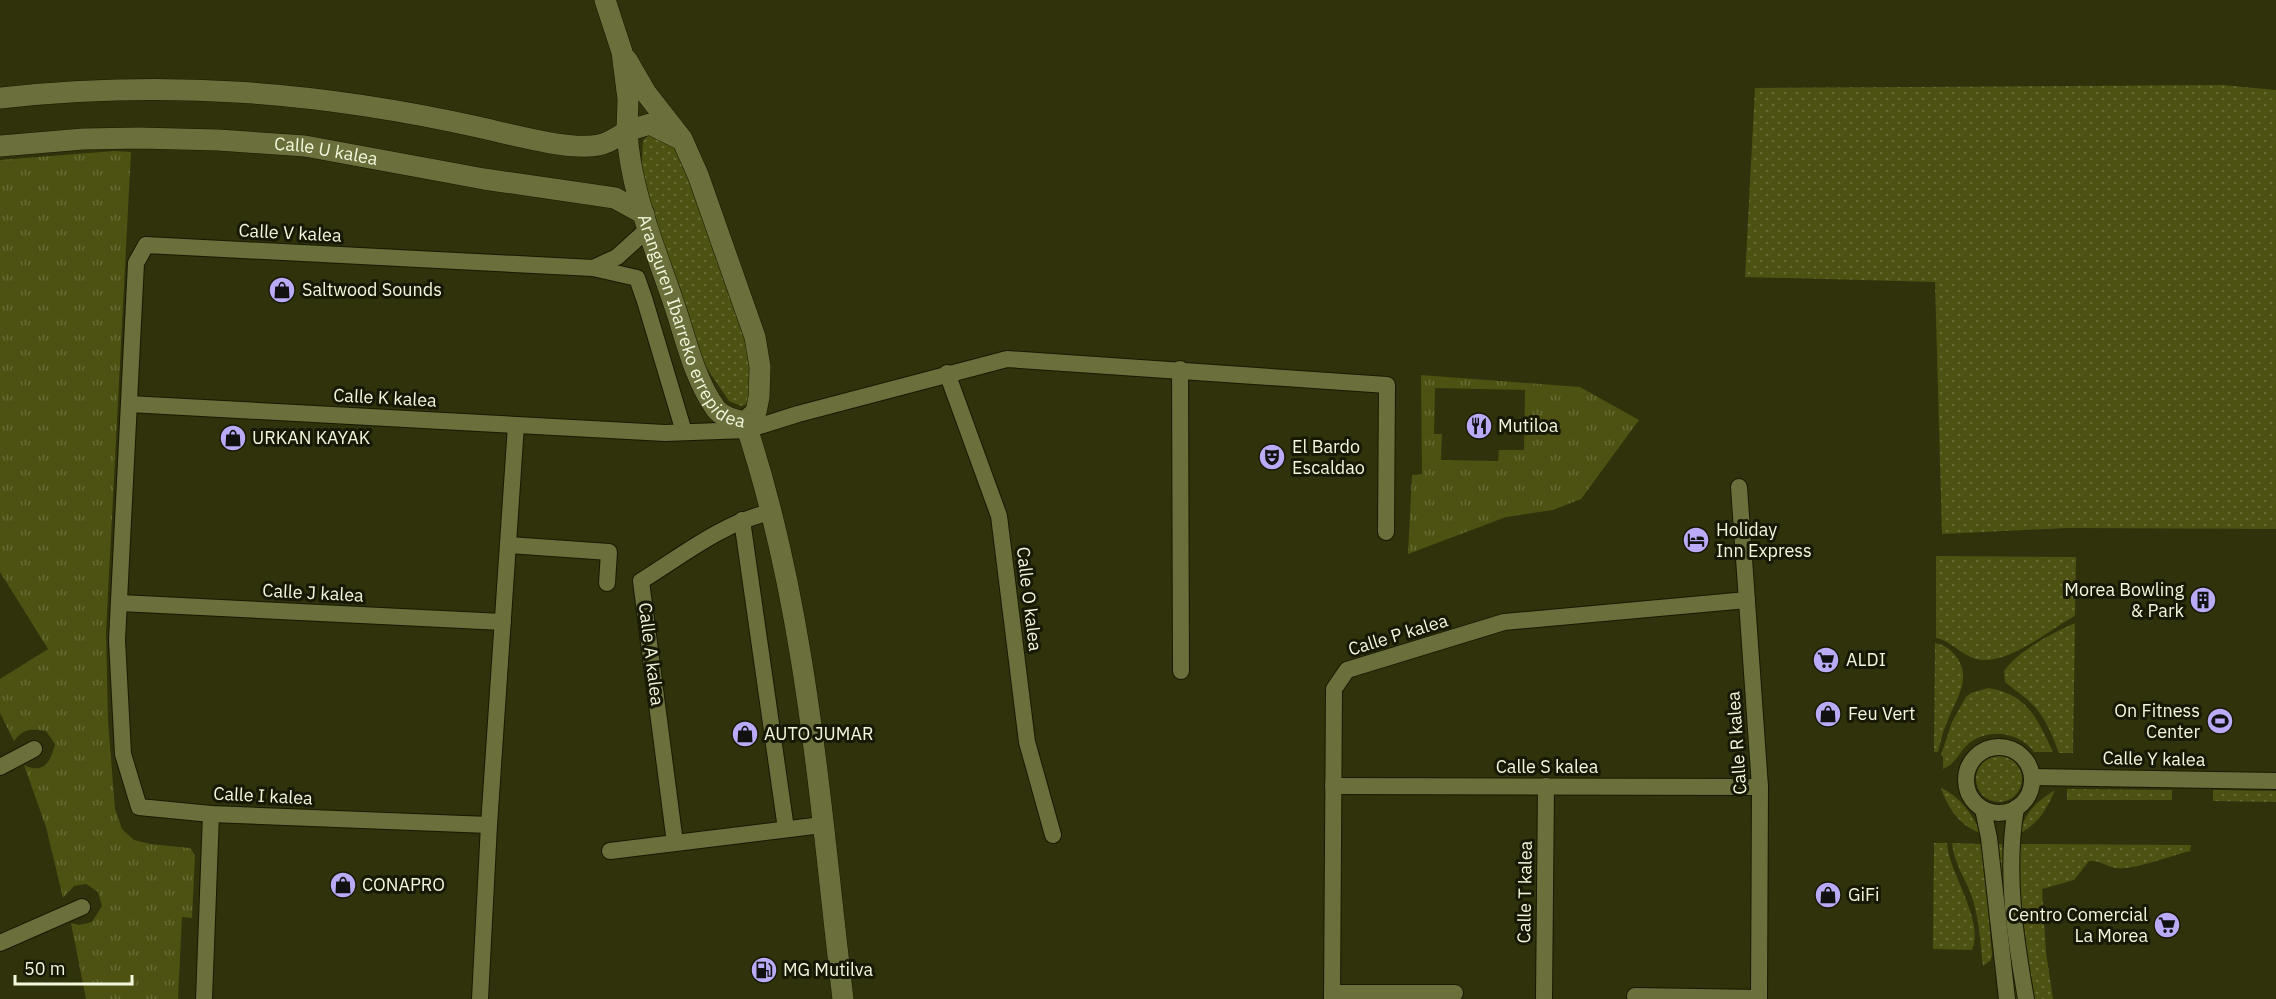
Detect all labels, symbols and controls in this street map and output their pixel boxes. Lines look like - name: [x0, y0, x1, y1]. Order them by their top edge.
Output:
- street label: Calle U kalea: [273, 132, 380, 170]
- street label: Aranguren Ibarreko errepidea: [633, 211, 748, 433]
- street label: Calle V kalea: [238, 218, 343, 247]
- shop icon: Saltwood Sounds: [267, 275, 297, 305]
- place label: Saltwood Sounds: [302, 278, 442, 301]
- street label: Calle K kalea: [333, 383, 438, 412]
- restaurant icon: Mutiloa: [1464, 411, 1494, 441]
- place label: Mutiloa: [1498, 414, 1559, 437]
- shop icon: URKAN KAYAK: [218, 423, 248, 453]
- place label: URKAN KAYAK: [252, 426, 371, 449]
- place label: El Bardo Escaldao: [1292, 435, 1365, 479]
- theatre icon: El Bardo Escaldao: [1257, 442, 1287, 472]
- place label: Holiday Inn Express: [1716, 518, 1812, 562]
- hotel icon: Holiday Inn Express: [1681, 525, 1711, 555]
- street label: Calle O kalea: [1012, 545, 1047, 653]
- street label: Calle J kalea: [262, 578, 365, 607]
- place label: Morea Bowling & Park: [2064, 578, 2185, 622]
- building icon: Morea Bowling & Park: [2188, 585, 2218, 615]
- street label: Calle A kalea: [634, 601, 669, 707]
- street label: Calle P kalea: [1345, 608, 1451, 661]
- supermarket icon: ALDI: [1811, 645, 1841, 675]
- place label: ALDI: [1846, 648, 1886, 671]
- street label: Calle R kalea: [1721, 690, 1752, 796]
- shop icon: Feu Vert: [1813, 699, 1843, 729]
- place label: On Fitness Center: [2114, 699, 2200, 743]
- place label: Feu Vert: [1848, 702, 1915, 725]
- sports icon: On Fitness Center: [2205, 706, 2235, 736]
- shop icon: AUTO JUMAR: [730, 719, 760, 749]
- place label: AUTO JUMAR: [764, 722, 874, 745]
- street label: Calle Y kalea: [2102, 746, 2206, 771]
- street label: Calle S kalea: [1496, 755, 1599, 778]
- street label: Calle I kalea: [213, 781, 314, 810]
- street label: Calle T kalea: [1512, 840, 1537, 943]
- shop icon: CONAPRO: [328, 870, 358, 900]
- place label: CONAPRO: [362, 873, 445, 896]
- shop icon: GiFi: [1813, 880, 1843, 910]
- place label: GiFi: [1848, 883, 1880, 906]
- place label: Centro Comercial La Morea: [2008, 903, 2148, 947]
- supermarket icon: Centro Comercial La Morea: [2152, 910, 2182, 940]
- scale bar: [15, 948, 132, 986]
- fuel station icon: MG Mutilva: [749, 955, 779, 985]
- text: 50 m: [24, 957, 66, 980]
- place label: MG Mutilva: [783, 958, 873, 981]

